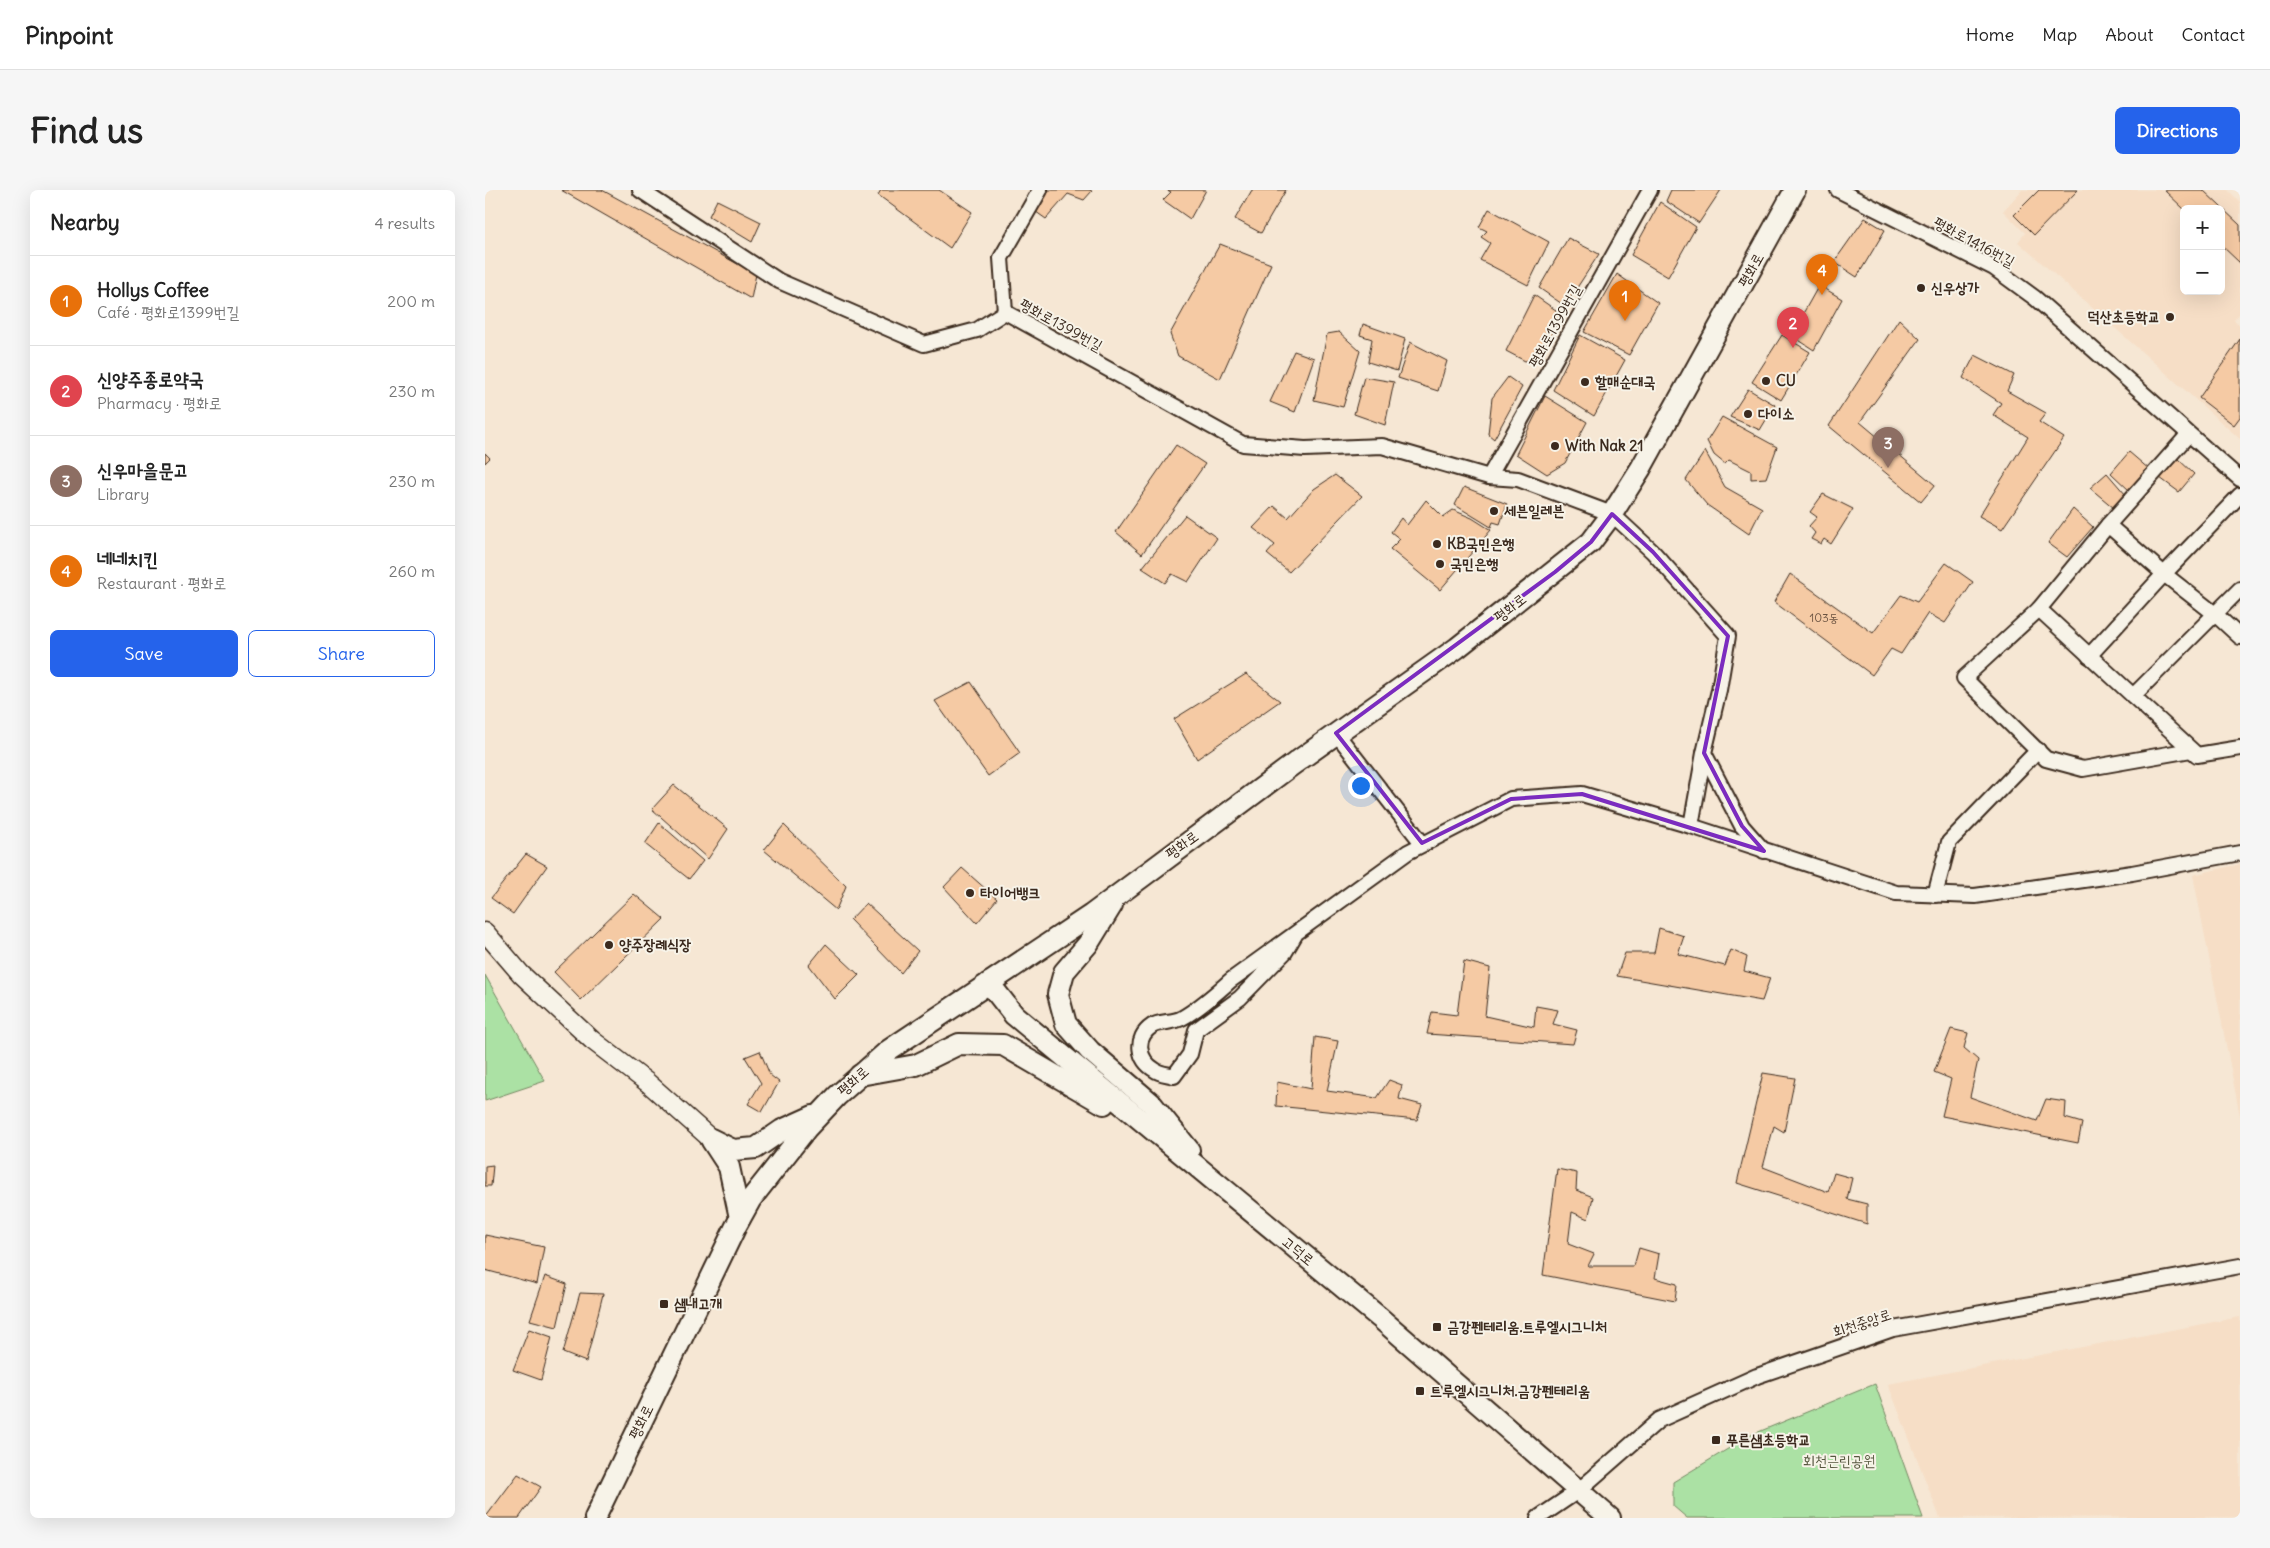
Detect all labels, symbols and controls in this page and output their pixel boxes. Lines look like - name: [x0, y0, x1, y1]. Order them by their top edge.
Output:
- text: Pinpoint: [25, 20, 113, 50]
- text: Home: [1966, 23, 2014, 46]
- text: Map: [2042, 23, 2077, 46]
- text: About: [2105, 23, 2153, 46]
- text: Contact: [2181, 23, 2245, 46]
- button: Directions: [2115, 107, 2240, 154]
- text: Find us: [30, 108, 143, 152]
- map controls: [2180, 205, 2225, 295]
- button: +: [2180, 205, 2225, 250]
- text: Nearby: [50, 209, 120, 236]
- street label: 평화로1416번길: [1930, 212, 2018, 271]
- text: 4 results: [374, 213, 435, 233]
- street label: 평화로: [1733, 249, 1768, 290]
- button: −: [2180, 250, 2225, 295]
- pin: 4: [1806, 254, 1838, 295]
- text: Hollys Coffee: [97, 278, 209, 302]
- place label: 신우상가: [1931, 278, 1980, 297]
- pin: 1: [1609, 280, 1641, 321]
- street label: 평화로1399번길: [1524, 281, 1585, 371]
- marker: 신우상가: [1915, 282, 1927, 294]
- text: 1: [63, 291, 69, 311]
- text: 200 m: [387, 291, 435, 311]
- street label: 평화로1399번길: [1016, 294, 1106, 355]
- text: Café · 평화로1399번길: [97, 302, 239, 322]
- pin: 2: [1777, 307, 1809, 348]
- place label: 덕산초등학교: [2088, 307, 2160, 326]
- marker: 덕산초등학교: [2164, 311, 2176, 323]
- text: 신양주종로약국: [97, 367, 204, 391]
- place label: CU: [1776, 371, 1796, 390]
- place label: 할매순대국: [1594, 372, 1655, 391]
- marker: CU: [1760, 375, 1772, 387]
- marker: 할매순대국: [1579, 376, 1591, 388]
- text: 2: [62, 381, 70, 401]
- text: 230 m: [389, 381, 435, 401]
- text: Pharmacy · 평화로: [97, 393, 222, 413]
- place label: 다이소: [1758, 404, 1794, 423]
- marker: 다이소: [1742, 408, 1754, 420]
- pin: 3: [1872, 427, 1904, 468]
- place label: With Nak 21: [1565, 436, 1643, 455]
- marker: With Nak 21: [1549, 440, 1561, 452]
- text: 신우마을문고: [97, 458, 189, 482]
- text: 3: [61, 471, 71, 491]
- text: 230 m: [389, 471, 435, 491]
- text: Library: [97, 484, 149, 504]
- place label: 세븐일레븐: [1504, 501, 1564, 520]
- marker: 세븐일레븐: [1488, 505, 1500, 517]
- place label: KB국민은행: [1447, 534, 1514, 553]
- marker: KB국민은행: [1431, 538, 1443, 550]
- text: 네네치킨: [97, 547, 158, 571]
- place label: 국민은행: [1450, 554, 1498, 573]
- marker: 국민은행: [1434, 558, 1446, 570]
- text: 4: [61, 561, 71, 581]
- text: 260 m: [389, 561, 435, 581]
- text: Restaurant · 평화로: [97, 573, 226, 593]
- street label: 평화로: [1490, 589, 1530, 626]
- house number: 103동: [1809, 610, 1839, 625]
- button: Save: [50, 630, 238, 677]
- button: Share: [248, 630, 435, 677]
- your location: [1348, 773, 1374, 799]
- street label: 평화로: [1161, 826, 1202, 863]
- place label: 타이어뱅크: [980, 883, 1040, 902]
- marker: 타이어뱅크: [964, 887, 976, 899]
- place label: 양주장례식장: [619, 935, 691, 954]
- marker: 양주장례식장: [603, 939, 615, 951]
- street label: 평화로: [833, 1061, 872, 1100]
- street label: 고덕로: [1278, 1232, 1318, 1269]
- place label: 샘내고개: [674, 1294, 722, 1313]
- marker: 샘내고개: [658, 1298, 670, 1310]
- street label: 회천중앙로: [1830, 1304, 1893, 1341]
- place label: 금강펜테리움.트루엘시그니처: [1447, 1317, 1607, 1336]
- marker: 금강펜테리움.트루엘시그니처: [1431, 1321, 1443, 1333]
- place label: 트루엘시그니처.금강펜테리움: [1430, 1381, 1590, 1400]
- marker: 트루엘시그니처.금강펜테리움: [1414, 1385, 1426, 1397]
- street label: 평화로: [624, 1401, 657, 1442]
- place label: 푸른샘초등학교: [1726, 1430, 1811, 1449]
- marker: 푸른샘초등학교: [1710, 1434, 1722, 1446]
- park label: 회천근린공원: [1803, 1451, 1875, 1470]

